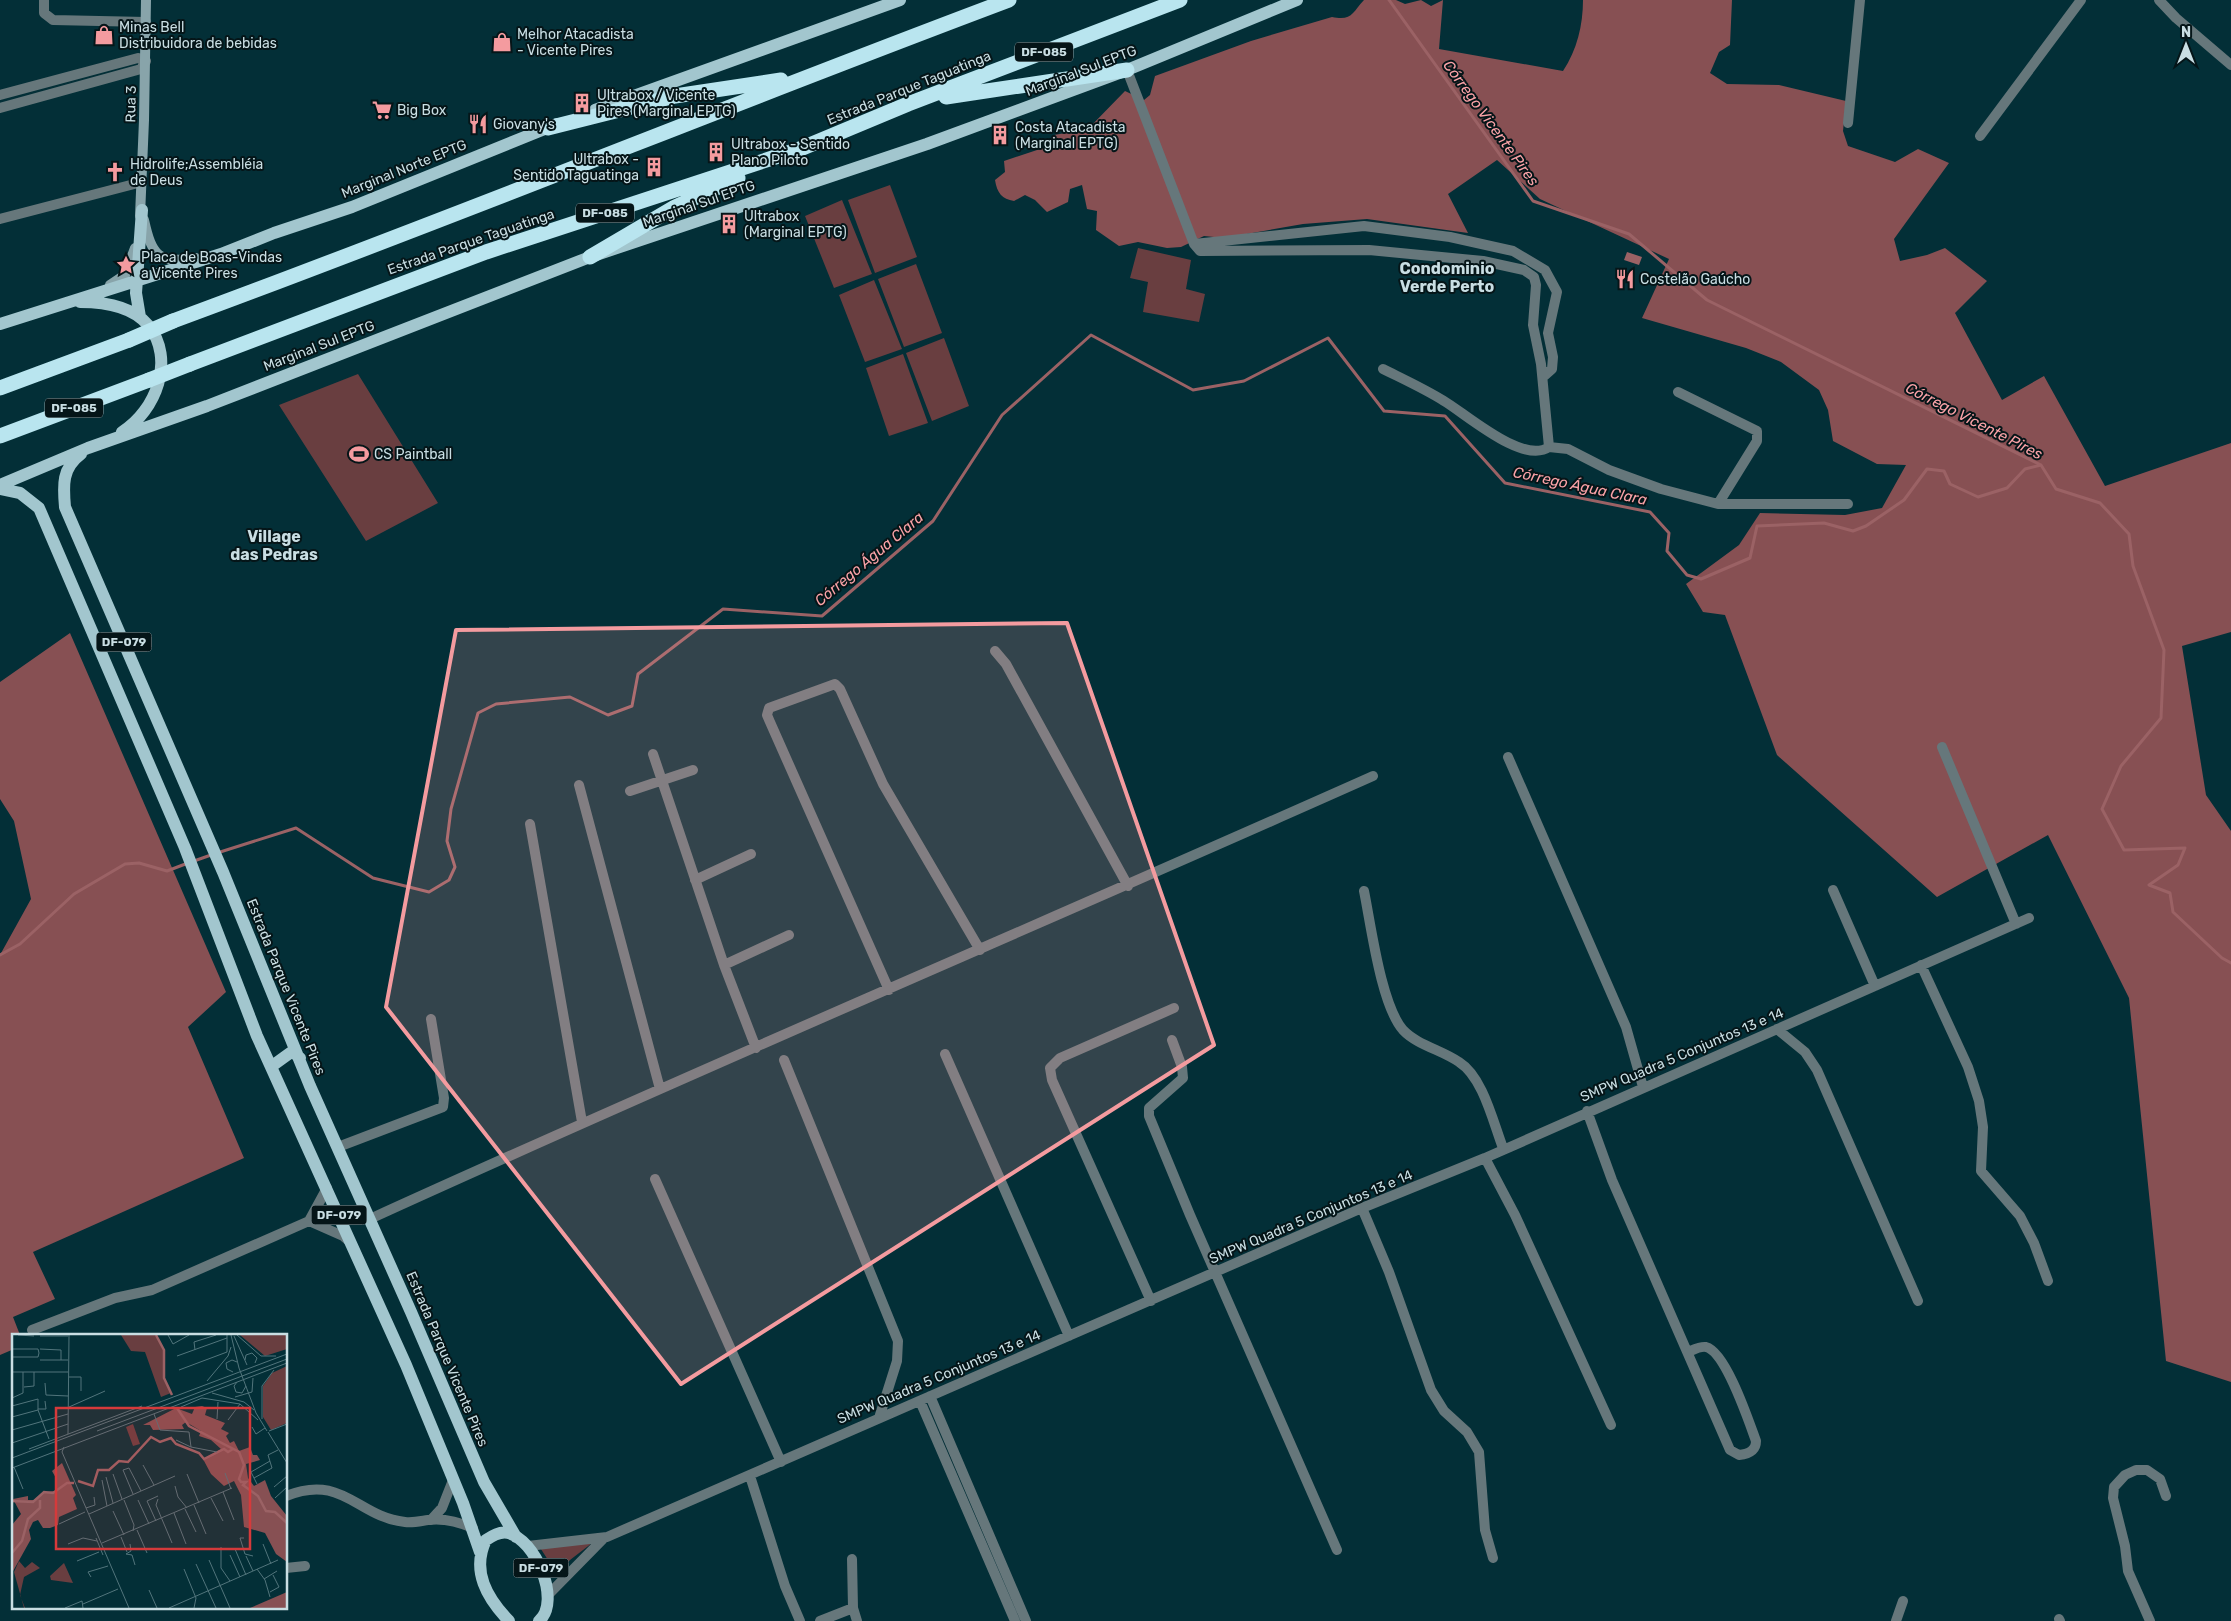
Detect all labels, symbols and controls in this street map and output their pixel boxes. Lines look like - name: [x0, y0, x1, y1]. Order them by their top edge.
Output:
- place label: Minas Bell Distribuidora de bebidas: [119, 19, 277, 52]
- north arrow: [2161, 20, 2211, 70]
- shop icon: Minas Bell Distribuidora de bebidas: [93, 24, 115, 46]
- text: N: [2181, 24, 2191, 41]
- place label: Melhor Atacadista - Vicente Pires: [517, 26, 634, 59]
- shop icon: Melhor Atacadista - Vicente Pires: [491, 31, 513, 53]
- road number: DF-085: [1015, 42, 1073, 62]
- street label: Marginal Sul EPTG: [1023, 42, 1139, 100]
- street label: Estrada Parque Taguatinga: [825, 47, 993, 129]
- water label: Córrego Vicente Pires: [1439, 57, 1543, 190]
- street label: Rua 3: [122, 85, 140, 123]
- place label: Ultrabox / Vicente Pires (Marginal EPTG): [597, 87, 736, 120]
- building icon: Ultrabox / Vicente Pires (Marginal EPTG): [571, 92, 593, 114]
- supermarket icon: Big Box: [371, 99, 393, 121]
- place label: Big Box: [397, 102, 447, 119]
- restaurant icon: Giovany's: [467, 113, 489, 135]
- place label: Giovany's: [493, 116, 555, 133]
- place label: Costa Atacadista (Marginal EPTG): [1015, 119, 1125, 152]
- building icon: Costa Atacadista (Marginal EPTG): [989, 124, 1011, 146]
- street label: Marginal Norte EPTG: [339, 136, 469, 202]
- place label: Ultrabox - Sentido Plano Piloto: [731, 136, 850, 169]
- building icon: Ultrabox - Sentido Plano Piloto: [705, 141, 727, 163]
- place label: Ultrabox - Sentido Taguatinga: [513, 151, 639, 184]
- place label: Hidrolife;Assembléia de Deus: [130, 156, 263, 189]
- building icon: Ultrabox - Sentido Taguatinga: [643, 156, 665, 178]
- church icon: Hidrolife;Assembléia de Deus: [104, 161, 126, 183]
- street label: Marginal Sul EPTG: [641, 177, 757, 231]
- road number: DF-085: [576, 204, 634, 222]
- street label: Estrada Parque Taguatinga: [385, 205, 557, 279]
- place label: Ultrabox (Marginal EPTG): [744, 208, 847, 241]
- building icon: Ultrabox (Marginal EPTG): [718, 213, 740, 235]
- place label: Placa de Boas-Vindas a Vicente Pires: [141, 249, 282, 282]
- place icon: Placa de Boas-Vindas a Vicente Pires: [115, 254, 137, 276]
- district label: Condominio Verde Perto: [1399, 259, 1495, 296]
- restaurant icon: Costelão Gaúcho: [1614, 268, 1636, 290]
- place label: Costelão Gaúcho: [1640, 271, 1750, 288]
- street label: Marginal Sul EPTG: [261, 317, 377, 375]
- water label: Córrego Vicente Pires: [1903, 379, 2046, 463]
- road number: DF-085: [45, 398, 103, 418]
- sports icon: CS Paintball: [348, 443, 370, 465]
- place label: CS Paintball: [374, 446, 452, 463]
- water label: Córrego Água Clara: [1511, 463, 1649, 509]
- water label: Córrego Água Clara: [811, 508, 927, 610]
- district label: Village das Pedras: [230, 527, 318, 564]
- road number: DF-079: [96, 632, 152, 652]
- street label: Estrada Parque Vicente Pires: [243, 896, 329, 1078]
- street label: SMPW Quadra 5 Conjuntos 13 e 14: [1578, 1004, 1787, 1106]
- street label: SMPW Quadra 5 Conjuntos 13 e 14: [1207, 1166, 1416, 1268]
- road number: DF-079: [312, 1206, 366, 1224]
- street label: Estrada Parque Vicente Pires: [402, 1269, 492, 1449]
- street label: SMPW Quadra 5 Conjuntos 13 e 14: [835, 1326, 1044, 1428]
- inset map: [12, 1334, 288, 1608]
- road number: DF-079: [514, 1559, 568, 1578]

